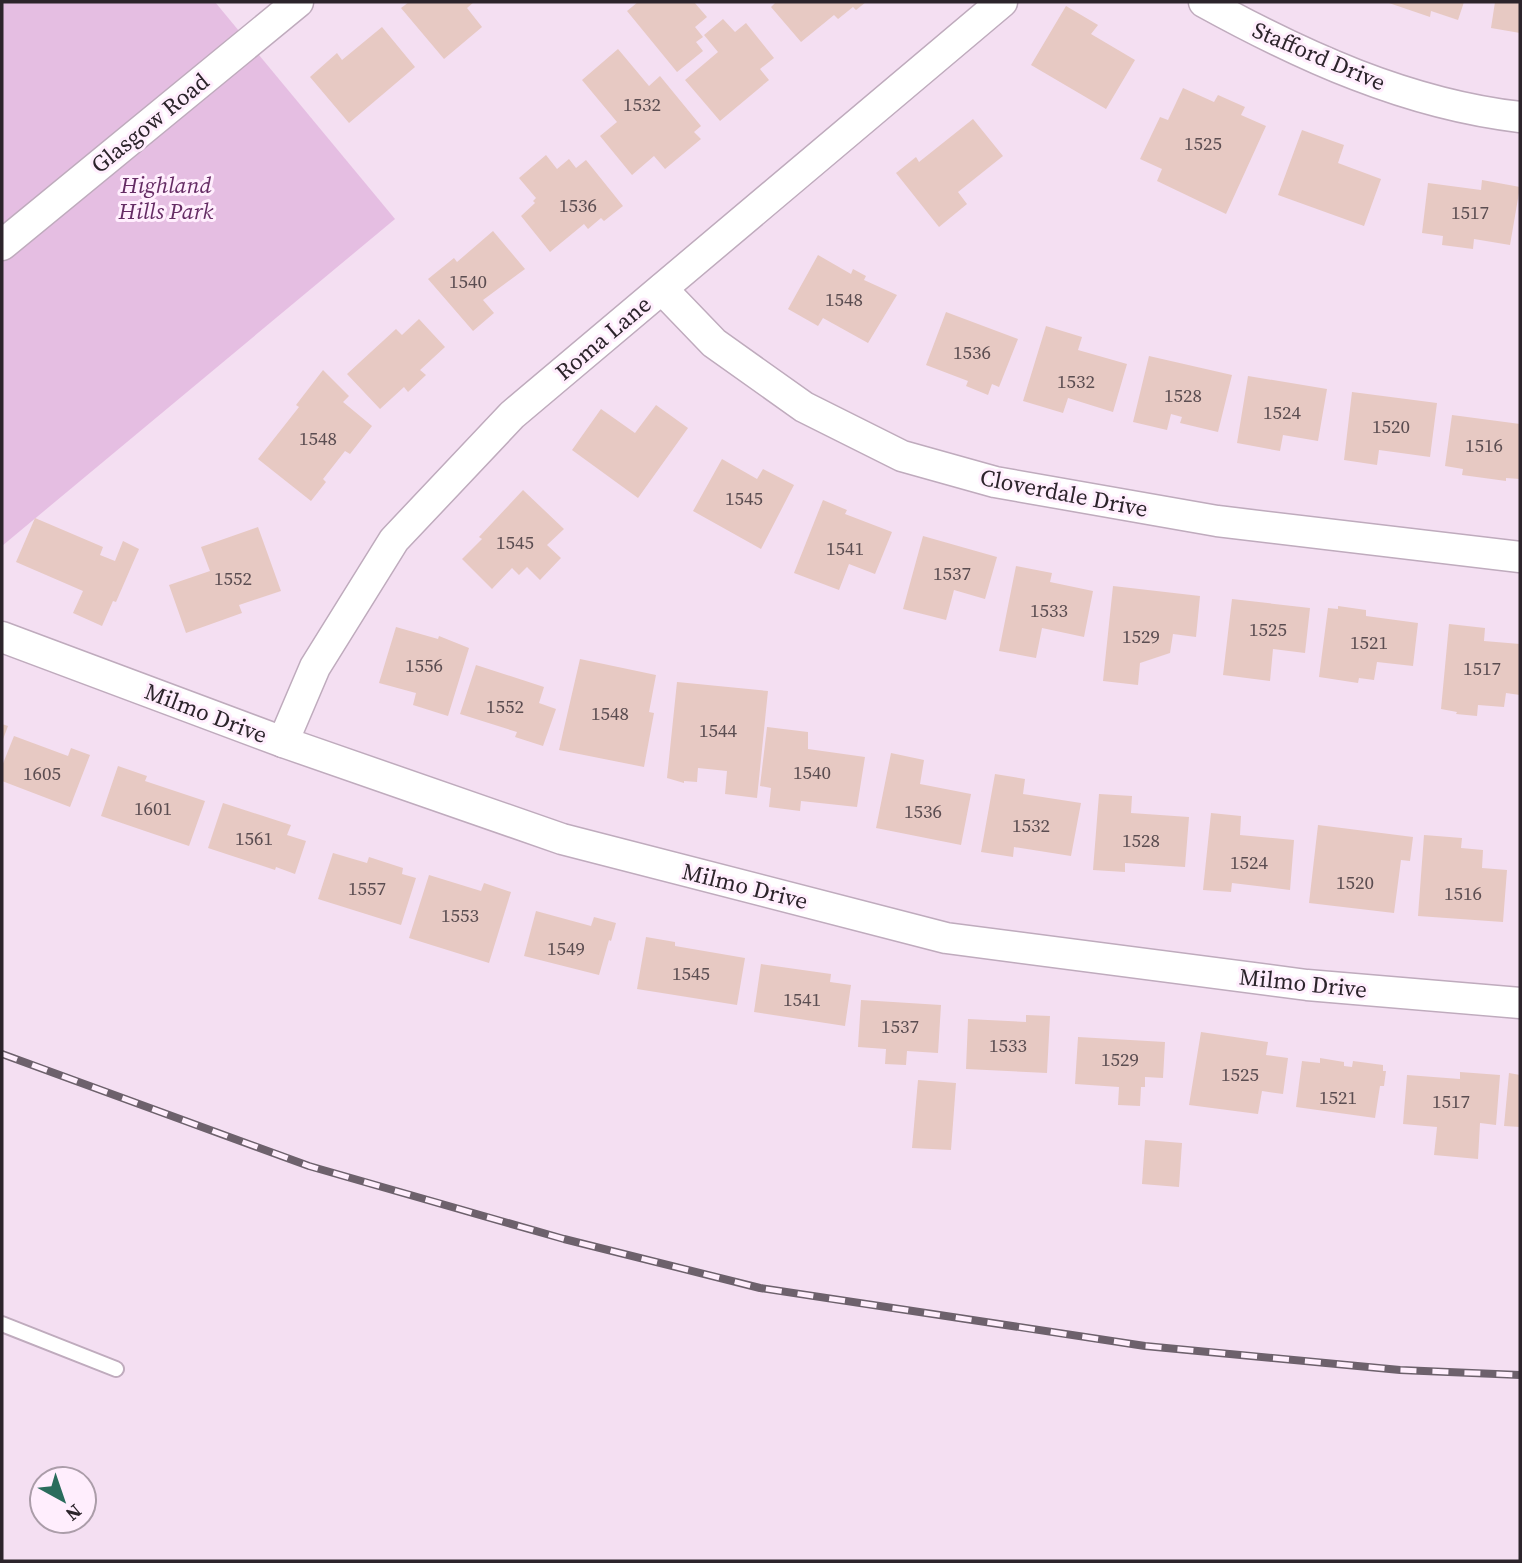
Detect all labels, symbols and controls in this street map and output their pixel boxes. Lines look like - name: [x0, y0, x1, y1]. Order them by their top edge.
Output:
- street label: Stafford Drive: [1248, 14, 1390, 98]
- street label: Glasgow Road: [84, 65, 216, 181]
- house number: 1532: [623, 91, 661, 117]
- house number: 1525: [1184, 130, 1222, 156]
- park label: Highland Hills Park: [118, 169, 214, 227]
- house number: 1536: [559, 192, 597, 218]
- house number: 1517: [1451, 199, 1489, 225]
- house number: 1540: [449, 268, 487, 294]
- house number: 1548: [825, 286, 863, 312]
- street label: Roma Lane: [548, 288, 658, 388]
- house number: 1536: [953, 339, 991, 365]
- house number: 1532: [1057, 368, 1095, 394]
- house number: 1528: [1164, 382, 1202, 408]
- house number: 1524: [1263, 399, 1301, 425]
- house number: 1520: [1372, 413, 1410, 439]
- house number: 1548: [299, 425, 337, 451]
- house number: 1516: [1465, 432, 1503, 458]
- street label: Cloverdale Drive: [977, 461, 1151, 525]
- house number: 1545: [725, 485, 763, 511]
- house number: 1545: [496, 529, 534, 555]
- house number: 1541: [826, 535, 864, 561]
- house number: 1537: [933, 560, 971, 586]
- house number: 1552: [214, 565, 252, 591]
- house number: 1533: [1030, 597, 1068, 623]
- house number: 1525: [1249, 616, 1287, 642]
- house number: 1529: [1122, 623, 1160, 649]
- house number: 1521: [1350, 629, 1388, 655]
- house number: 1556: [405, 652, 443, 678]
- house number: 1517: [1463, 655, 1501, 681]
- street label: Milmo Drive: [140, 675, 272, 751]
- house number: 1552: [486, 693, 524, 719]
- house number: 1548: [591, 700, 629, 726]
- house number: 1544: [699, 717, 737, 743]
- house number: 1540: [793, 759, 831, 785]
- house number: 1605: [23, 760, 61, 786]
- house number: 1601: [134, 795, 172, 821]
- house number: 1536: [904, 798, 942, 824]
- house number: 1532: [1012, 812, 1050, 838]
- house number: 1561: [235, 825, 273, 851]
- house number: 1528: [1122, 827, 1160, 853]
- house number: 1524: [1230, 849, 1268, 875]
- street label: Milmo Drive: [679, 855, 811, 917]
- house number: 1520: [1336, 869, 1374, 895]
- house number: 1557: [348, 875, 386, 901]
- house number: 1516: [1444, 880, 1482, 906]
- house number: 1553: [441, 902, 479, 928]
- house number: 1549: [547, 935, 585, 961]
- house number: 1545: [672, 960, 710, 986]
- street label: Milmo Drive: [1237, 960, 1369, 1006]
- house number: 1541: [783, 986, 821, 1012]
- house number: 1537: [881, 1013, 919, 1039]
- house number: 1533: [989, 1032, 1027, 1058]
- house number: 1529: [1101, 1046, 1139, 1072]
- house number: 1525: [1221, 1061, 1259, 1087]
- house number: 1521: [1319, 1084, 1357, 1110]
- house number: 1517: [1432, 1088, 1470, 1114]
- north arrow: [28, 1465, 98, 1535]
- text: N: [60, 1499, 88, 1528]

